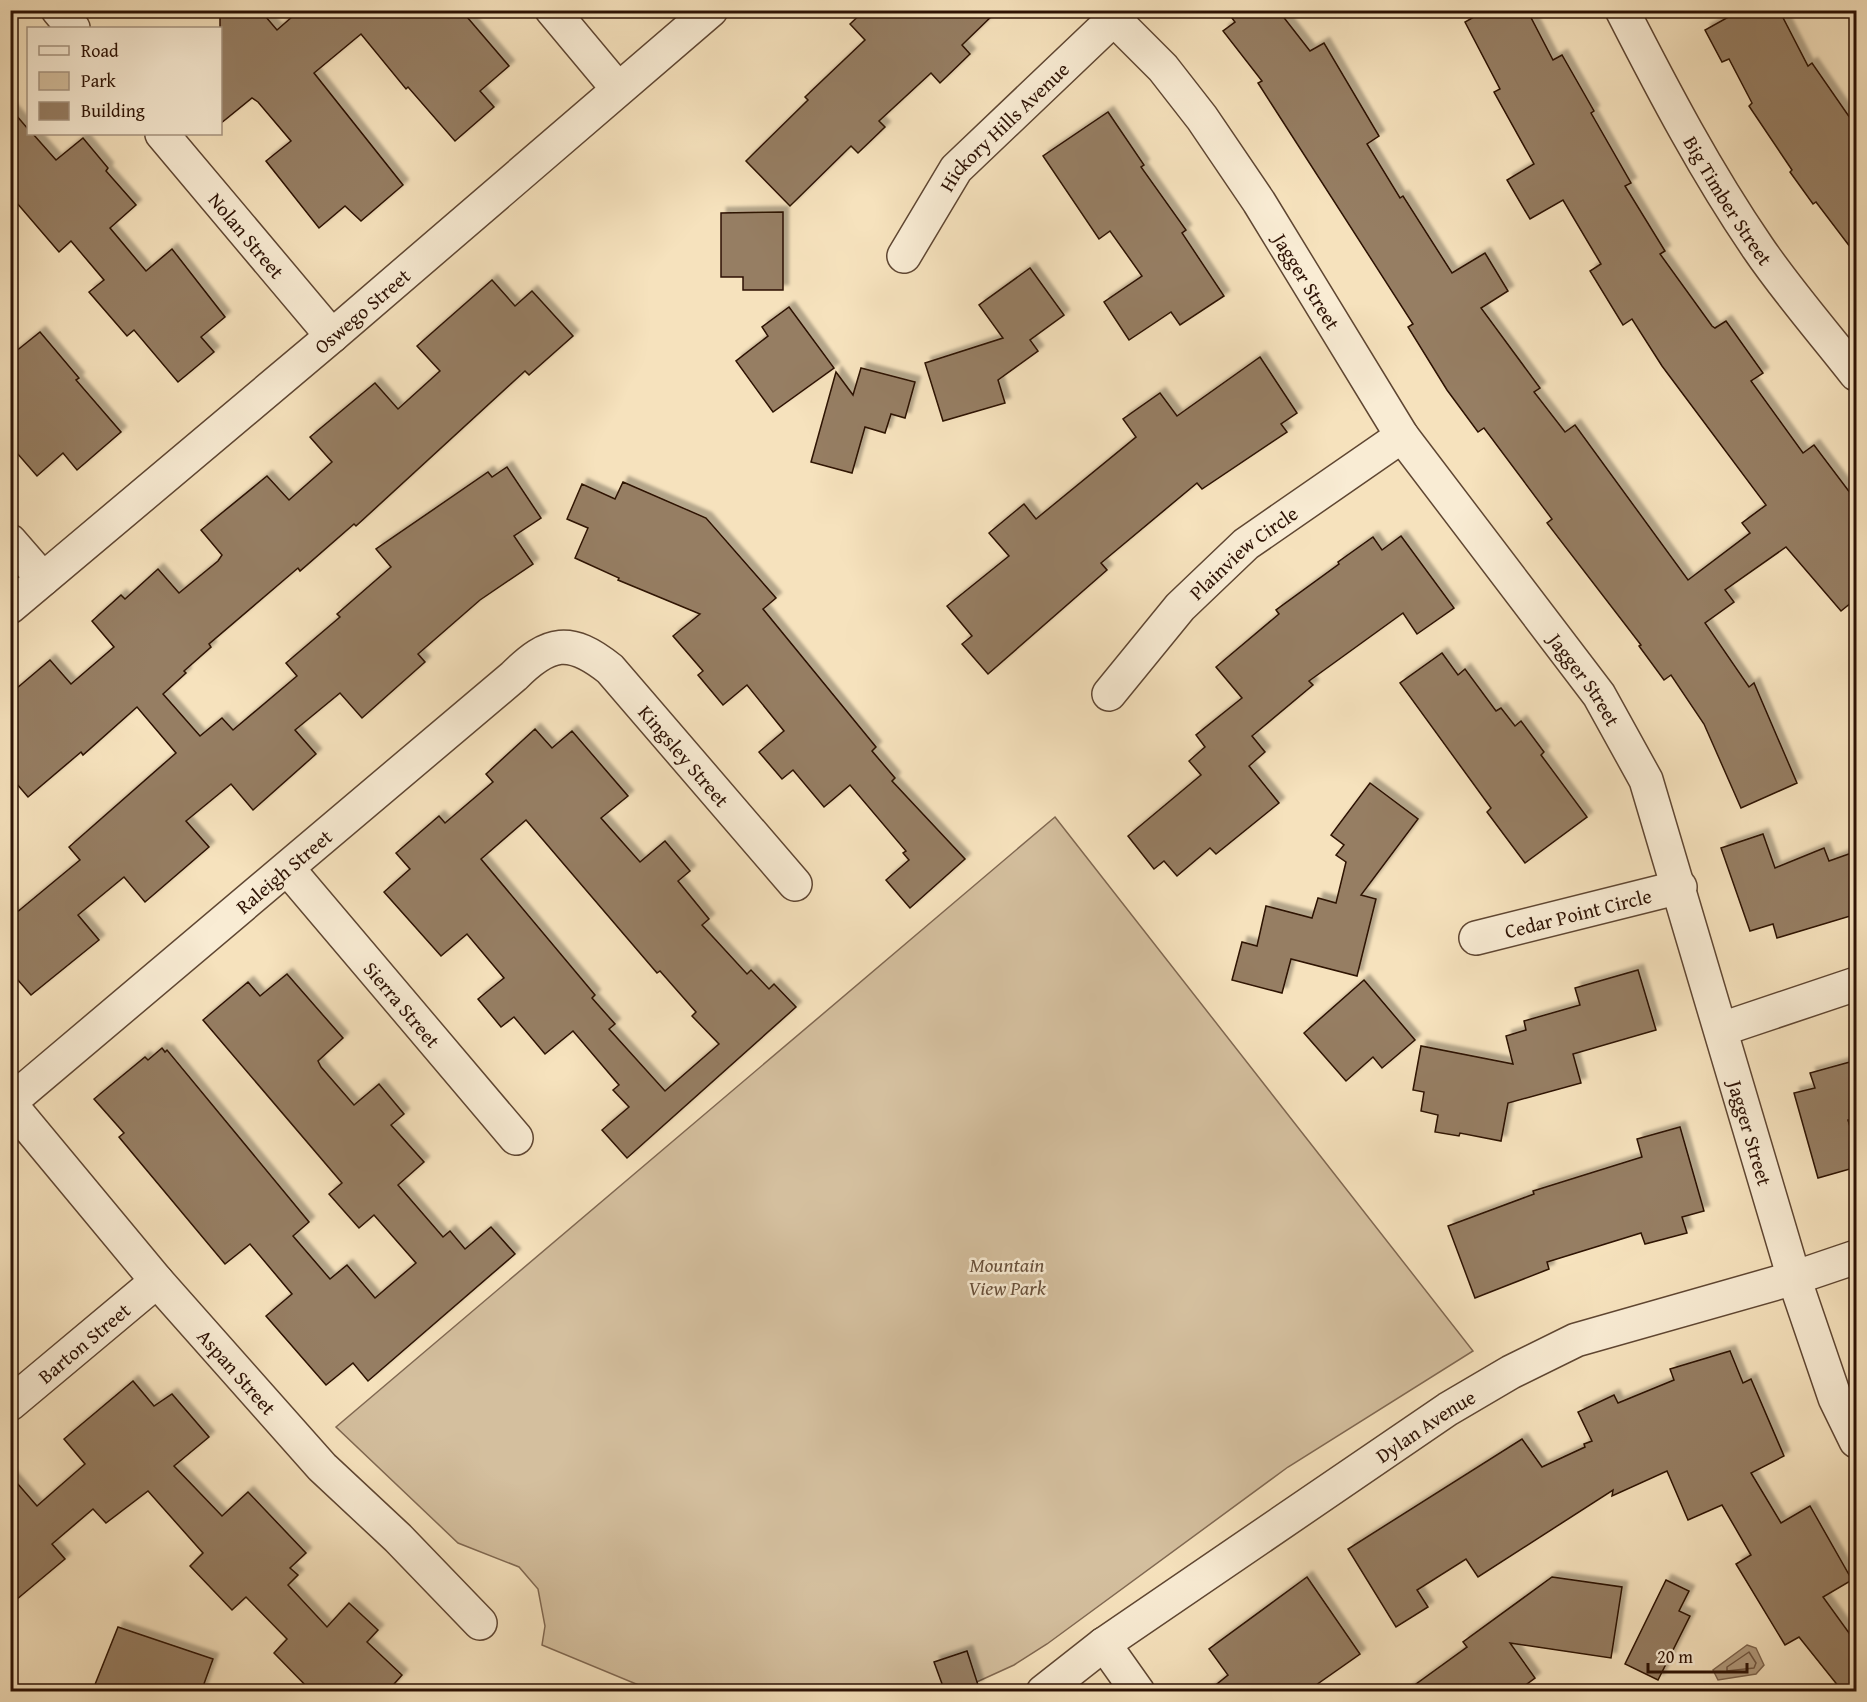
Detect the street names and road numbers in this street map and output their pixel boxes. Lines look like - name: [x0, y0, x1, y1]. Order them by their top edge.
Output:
- street label: Hickory Hills Avenue: [932, 55, 1075, 197]
- street label: Big Timber Street: [1677, 130, 1780, 271]
- street label: Nolan Street: [202, 186, 292, 284]
- street label: Jagger Street: [1265, 225, 1348, 335]
- street label: Oswego Street: [307, 261, 416, 360]
- street label: Plainview Circle: [1182, 498, 1303, 606]
- street label: Jagger Street: [1540, 624, 1628, 731]
- street label: Kingsley Street: [632, 698, 737, 813]
- street label: Raleigh Street: [229, 822, 338, 920]
- street label: Cedar Point Circle: [1501, 880, 1654, 945]
- street label: Sierra Street: [357, 954, 448, 1054]
- street label: Jagger Street: [1721, 1074, 1780, 1189]
- street label: Barton Street: [31, 1295, 136, 1390]
- street label: Aspan Street: [191, 1322, 283, 1421]
- street label: Dylan Avenue: [1369, 1382, 1480, 1469]

